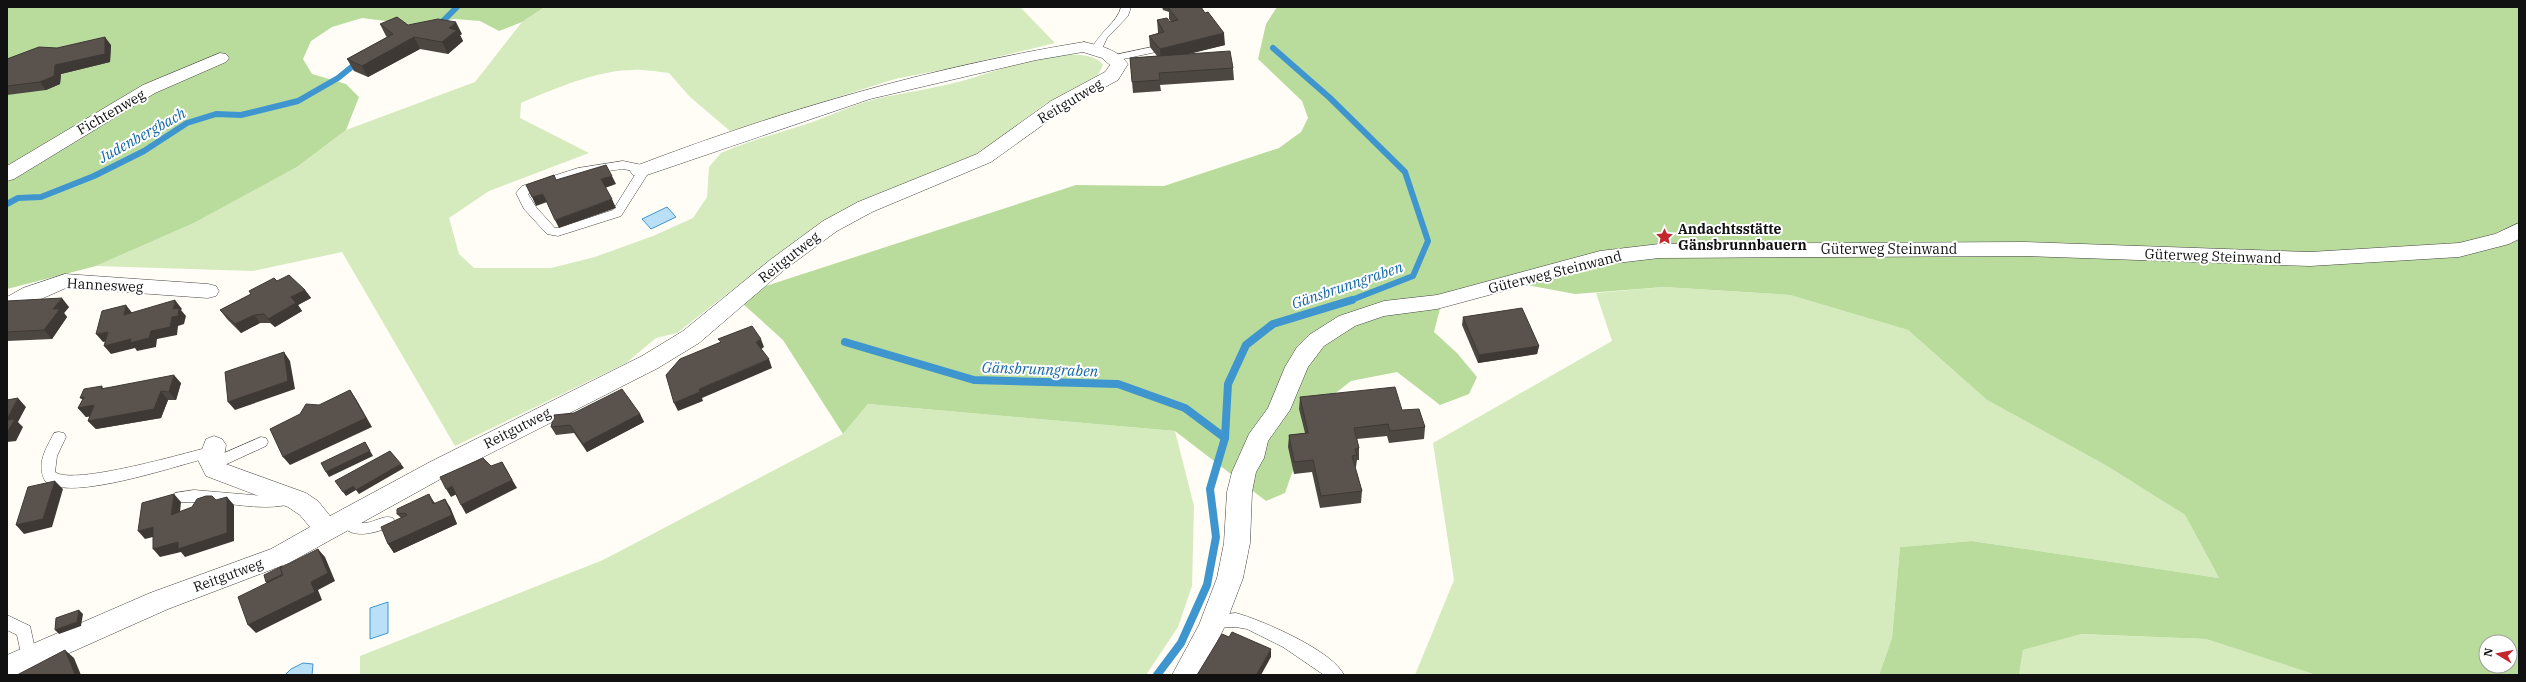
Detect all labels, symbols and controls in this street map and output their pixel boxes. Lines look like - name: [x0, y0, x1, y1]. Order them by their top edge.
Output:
- street label: Reitgutweg: [1034, 74, 1106, 128]
- street label: Fichtenweg: [74, 85, 149, 139]
- water label: Judenbergbach: [94, 103, 190, 167]
- place label: Andachtsstätte Gänsbrunnbauern: [1678, 220, 1807, 254]
- street label: Reitgutweg: [755, 227, 824, 287]
- place icon: Andachtsstätte Gänsbrunnbauern: [1655, 227, 1675, 247]
- street label: Güterweg Steinwand: [1821, 240, 1958, 258]
- street label: Güterweg Steinwand: [2144, 245, 2282, 267]
- street label: Güterweg Steinwand: [1486, 247, 1624, 297]
- water label: Gänsbrunngraben: [1289, 257, 1406, 313]
- street label: Hannesweg: [66, 274, 144, 296]
- water label: Gänsbrunngraben: [981, 357, 1099, 381]
- street label: Reitgutweg: [480, 403, 554, 453]
- street label: Reitgutweg: [191, 554, 266, 596]
- north arrow: [2478, 634, 2518, 674]
- text: N: [2481, 646, 2496, 658]

